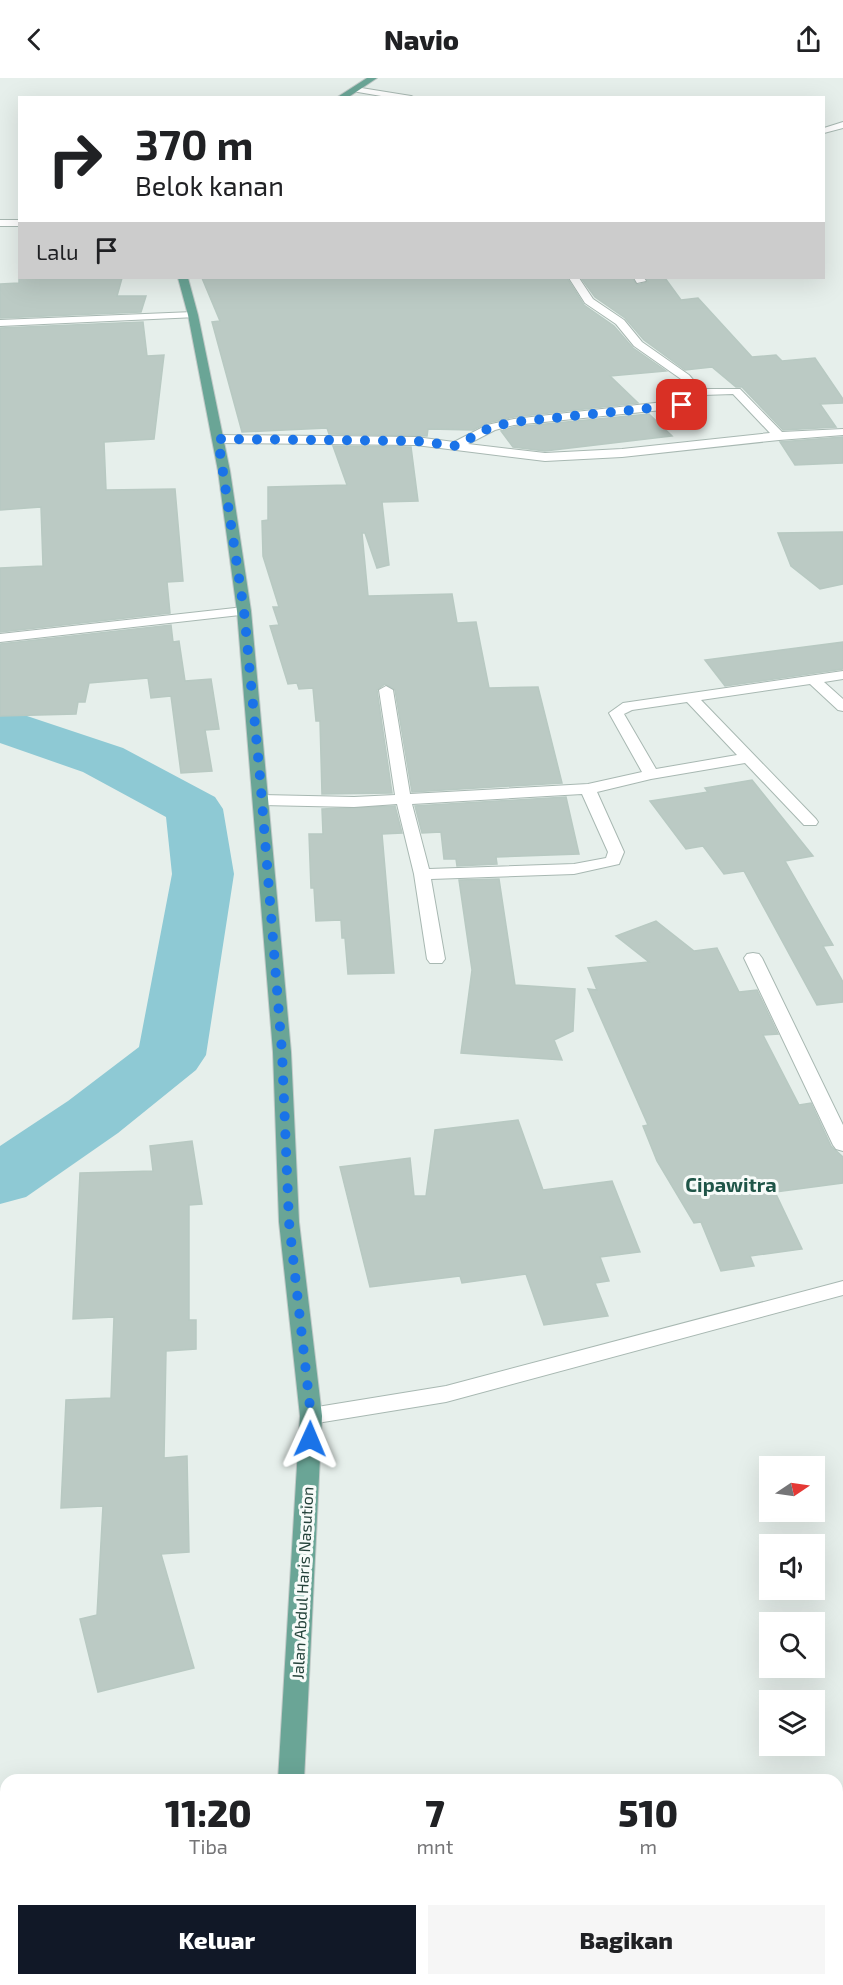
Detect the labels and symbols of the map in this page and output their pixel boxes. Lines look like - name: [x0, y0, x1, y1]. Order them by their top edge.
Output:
- pin: [656, 379, 707, 430]
- district label: Cipawitra: [685, 1172, 777, 1196]
- position arrow: [278, 1407, 342, 1471]
- north arrow: [759, 1456, 825, 1522]
- street label: Jalan Abdul Haris Nasution: [287, 1486, 317, 1680]

